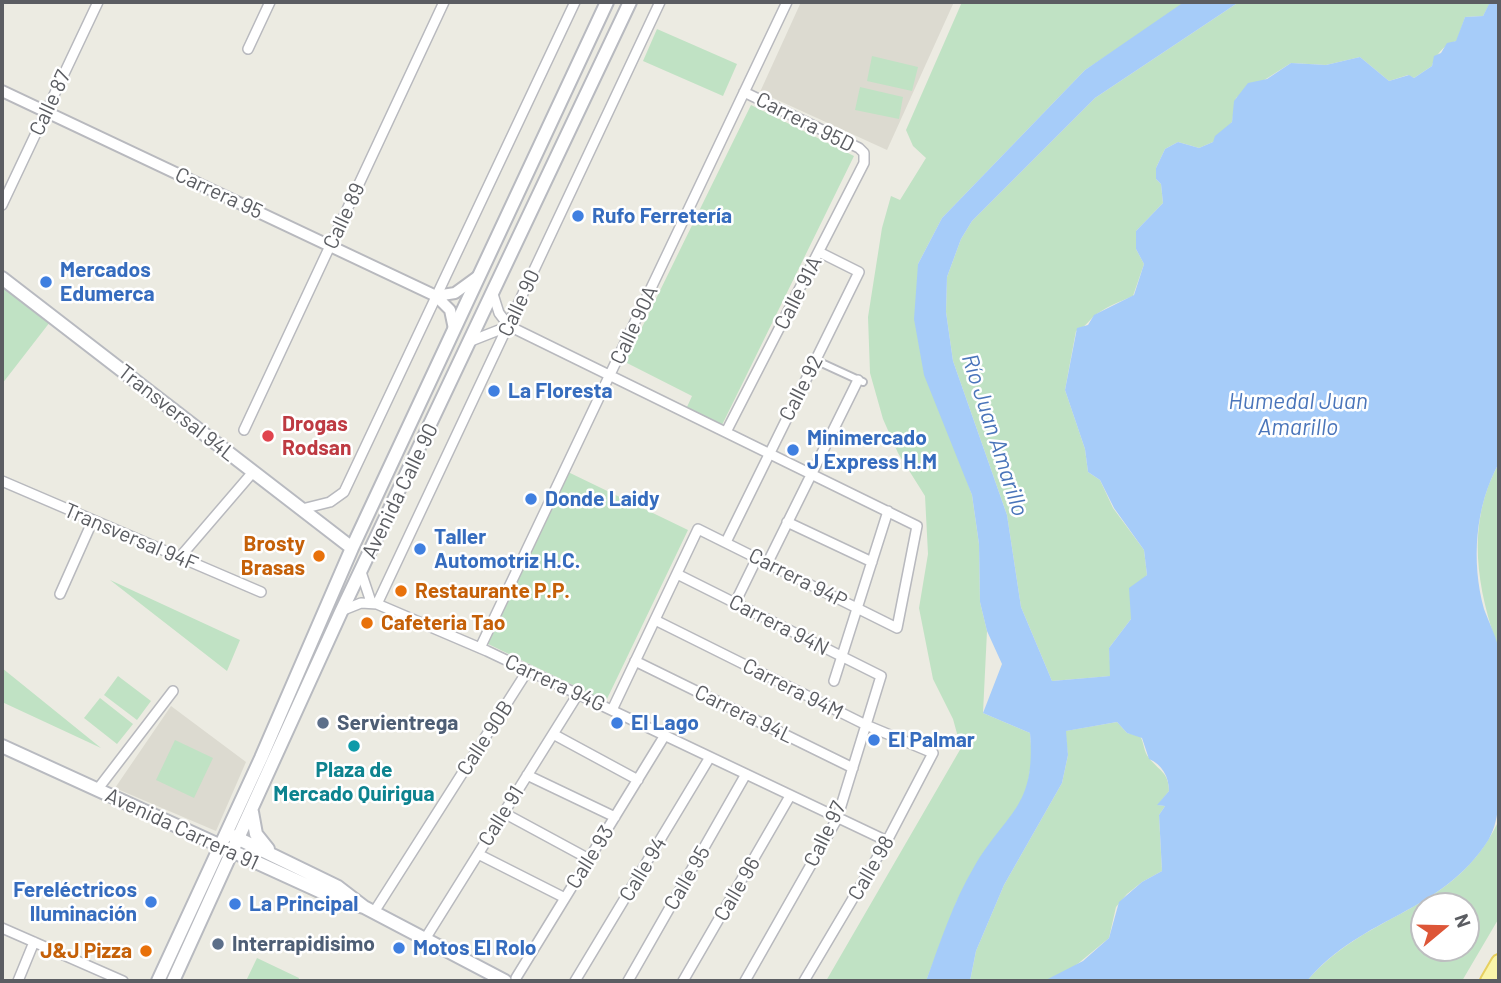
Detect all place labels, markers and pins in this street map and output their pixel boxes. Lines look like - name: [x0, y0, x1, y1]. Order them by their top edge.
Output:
- place label: Rufo Ferretería: [592, 203, 732, 229]
- marker: Rufo Ferretería: [570, 208, 586, 224]
- place label: Mercados Edumerca: [60, 257, 155, 307]
- marker: Mercados Edumerca: [38, 274, 54, 290]
- place label: La Floresta: [508, 378, 613, 404]
- marker: La Floresta: [486, 383, 502, 399]
- place label: Drogas Rodsan: [282, 411, 351, 461]
- place label: Minimercado J Express H.M: [807, 425, 937, 475]
- marker: Drogas Rodsan: [260, 428, 276, 444]
- marker: Minimercado J Express H.M: [785, 442, 801, 458]
- place label: Donde Laidy: [545, 486, 660, 512]
- marker: Donde Laidy: [523, 491, 539, 507]
- place label: Taller Automotriz H.C.: [434, 524, 580, 574]
- place label: Brosty Brasas: [241, 531, 305, 581]
- marker: Taller Automotriz H.C.: [412, 541, 428, 557]
- marker: Brosty Brasas: [311, 548, 327, 564]
- place label: Restaurante P.P.: [415, 578, 570, 604]
- marker: Restaurante P.P.: [393, 583, 409, 599]
- place label: Cafeteria Tao: [381, 610, 506, 636]
- marker: Cafeteria Tao: [359, 615, 375, 631]
- place label: Servientrega: [337, 710, 458, 736]
- place label: El Lago: [631, 710, 699, 736]
- marker: Servientrega: [315, 715, 331, 731]
- marker: El Lago: [609, 715, 625, 731]
- place label: El Palmar: [888, 727, 975, 753]
- marker: El Palmar: [866, 732, 882, 748]
- marker: Plaza de Mercado Quirigua: [346, 738, 362, 754]
- place label: Plaza de Mercado Quirigua: [273, 757, 435, 807]
- place label: Fereléctricos Iluminación: [13, 877, 137, 927]
- place label: La Principal: [249, 891, 358, 917]
- marker: Fereléctricos Iluminación: [143, 894, 159, 910]
- marker: La Principal: [227, 896, 243, 912]
- place label: Interrapidisimo: [232, 931, 375, 957]
- place label: Motos El Rolo: [413, 935, 537, 961]
- marker: Interrapidisimo: [210, 936, 226, 952]
- place label: J&J Pizza: [40, 938, 132, 964]
- marker: Motos El Rolo: [391, 940, 407, 956]
- marker: J&J Pizza: [138, 943, 154, 959]

